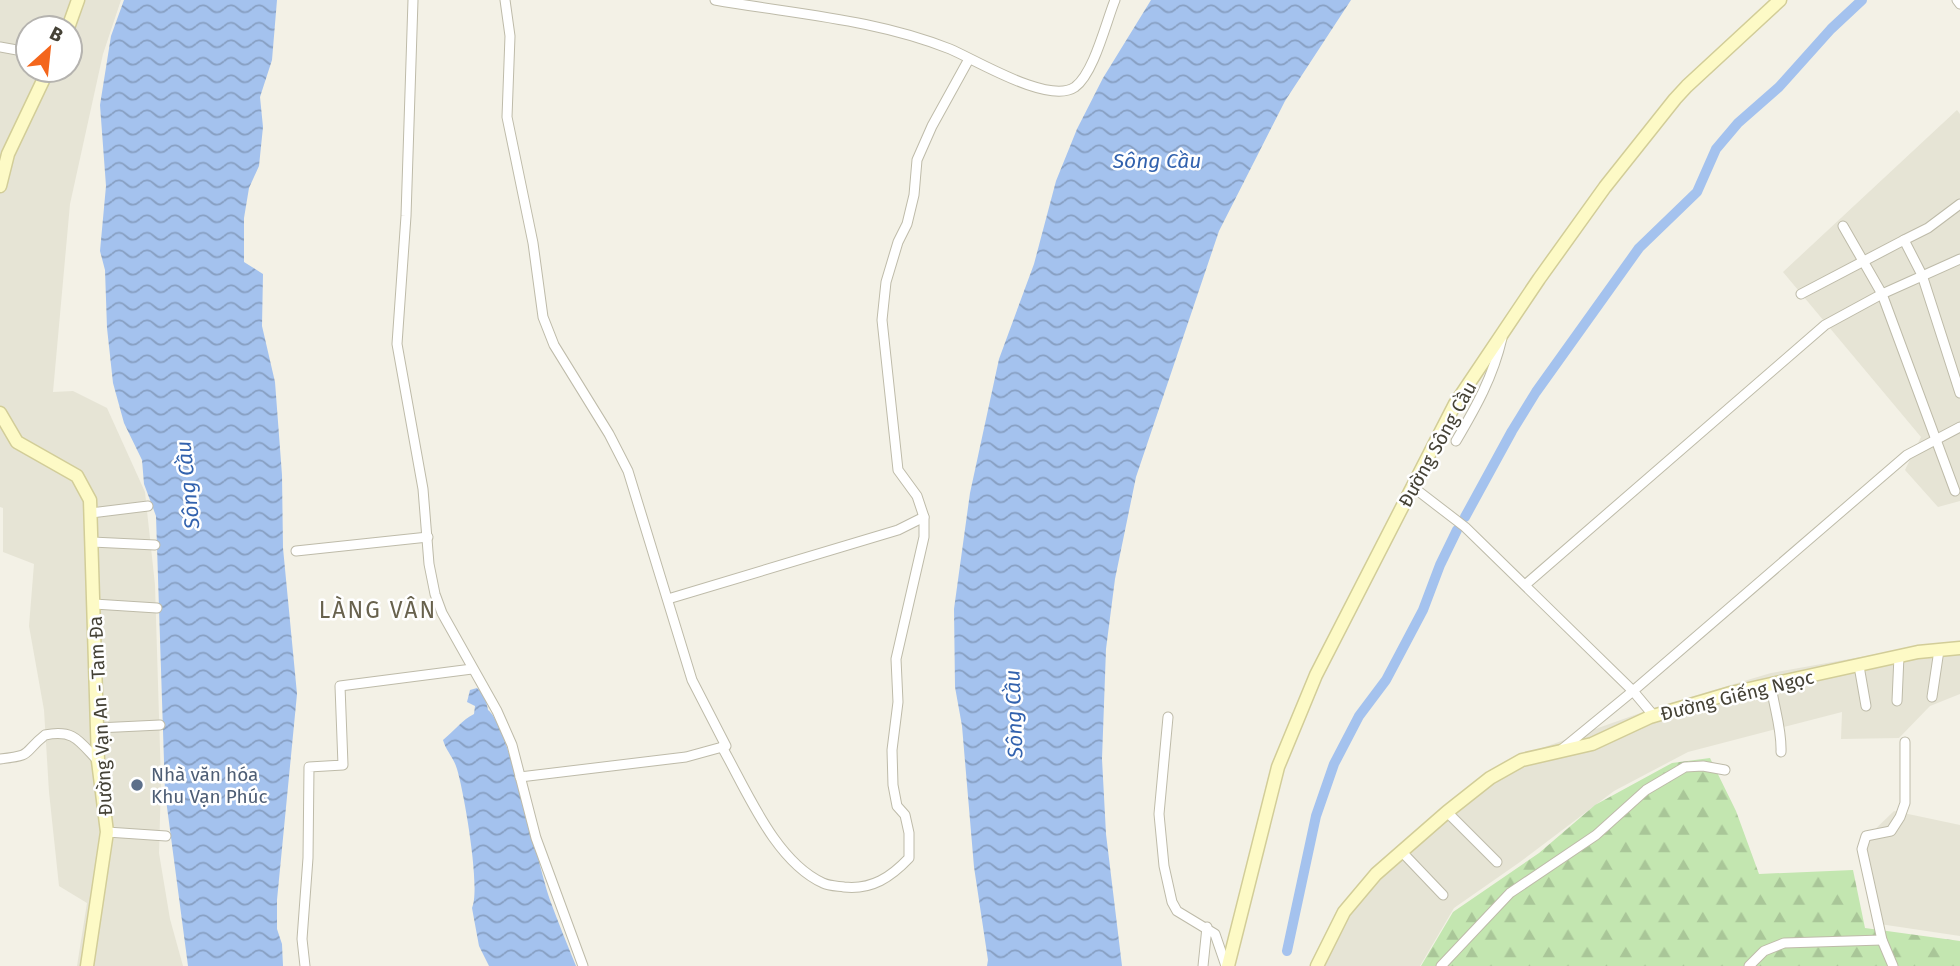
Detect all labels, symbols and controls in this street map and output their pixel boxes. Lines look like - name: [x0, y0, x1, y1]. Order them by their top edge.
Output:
- north arrow: [14, 14, 84, 84]
- text: B: [46, 21, 67, 47]
- water label: Sông Cầu: [1112, 148, 1201, 174]
- street label: Đường Sông Cầu: [1393, 377, 1481, 511]
- water label: Sông Cầu: [170, 440, 206, 531]
- district label: LÀNG VÂN: [319, 595, 437, 624]
- street label: Đường Vạn An - Tam Đa: [84, 615, 117, 816]
- street label: Đường Giếng Ngọc: [1658, 665, 1816, 726]
- water label: Sông Cầu: [999, 669, 1029, 760]
- place label: Nhà văn hóa Khu Vạn Phúc: [151, 763, 268, 808]
- marker: Nhà văn hóa Khu Vạn Phúc: [129, 777, 145, 793]

